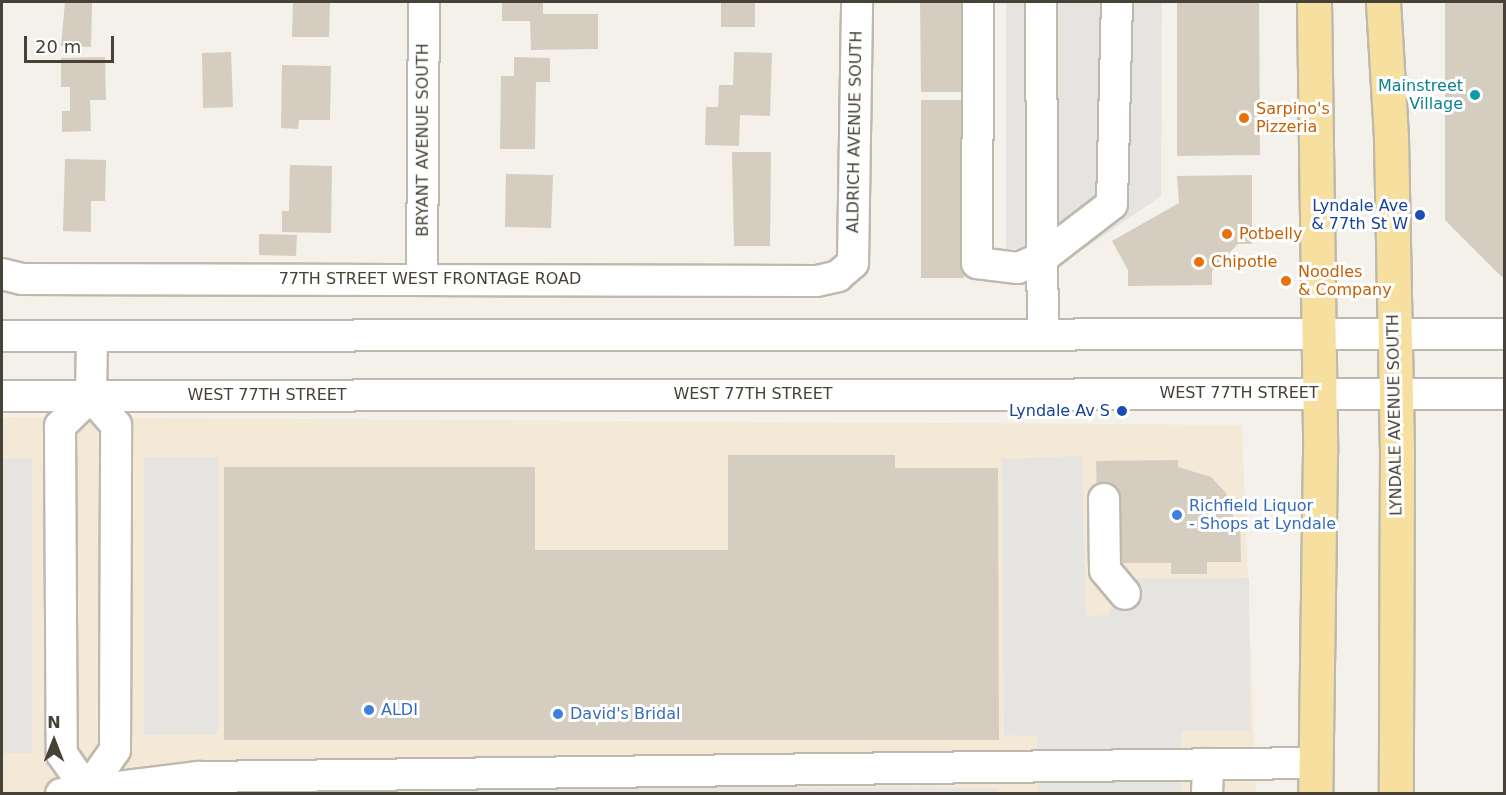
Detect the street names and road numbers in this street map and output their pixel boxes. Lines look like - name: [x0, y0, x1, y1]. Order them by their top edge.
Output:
- street label: ALDRICH AVENUE SOUTH: [844, 31, 866, 233]
- street label: BRYANT AVENUE SOUTH: [413, 43, 433, 237]
- street label: 77TH STREET WEST FRONTAGE ROAD: [279, 269, 581, 289]
- street label: LYNDALE AVENUE SOUTH: [1384, 314, 1406, 516]
- street label: WEST 77TH STREET: [1159, 383, 1319, 403]
- street label: WEST 77TH STREET: [673, 384, 833, 404]
- street label: WEST 77TH STREET: [187, 385, 347, 405]

